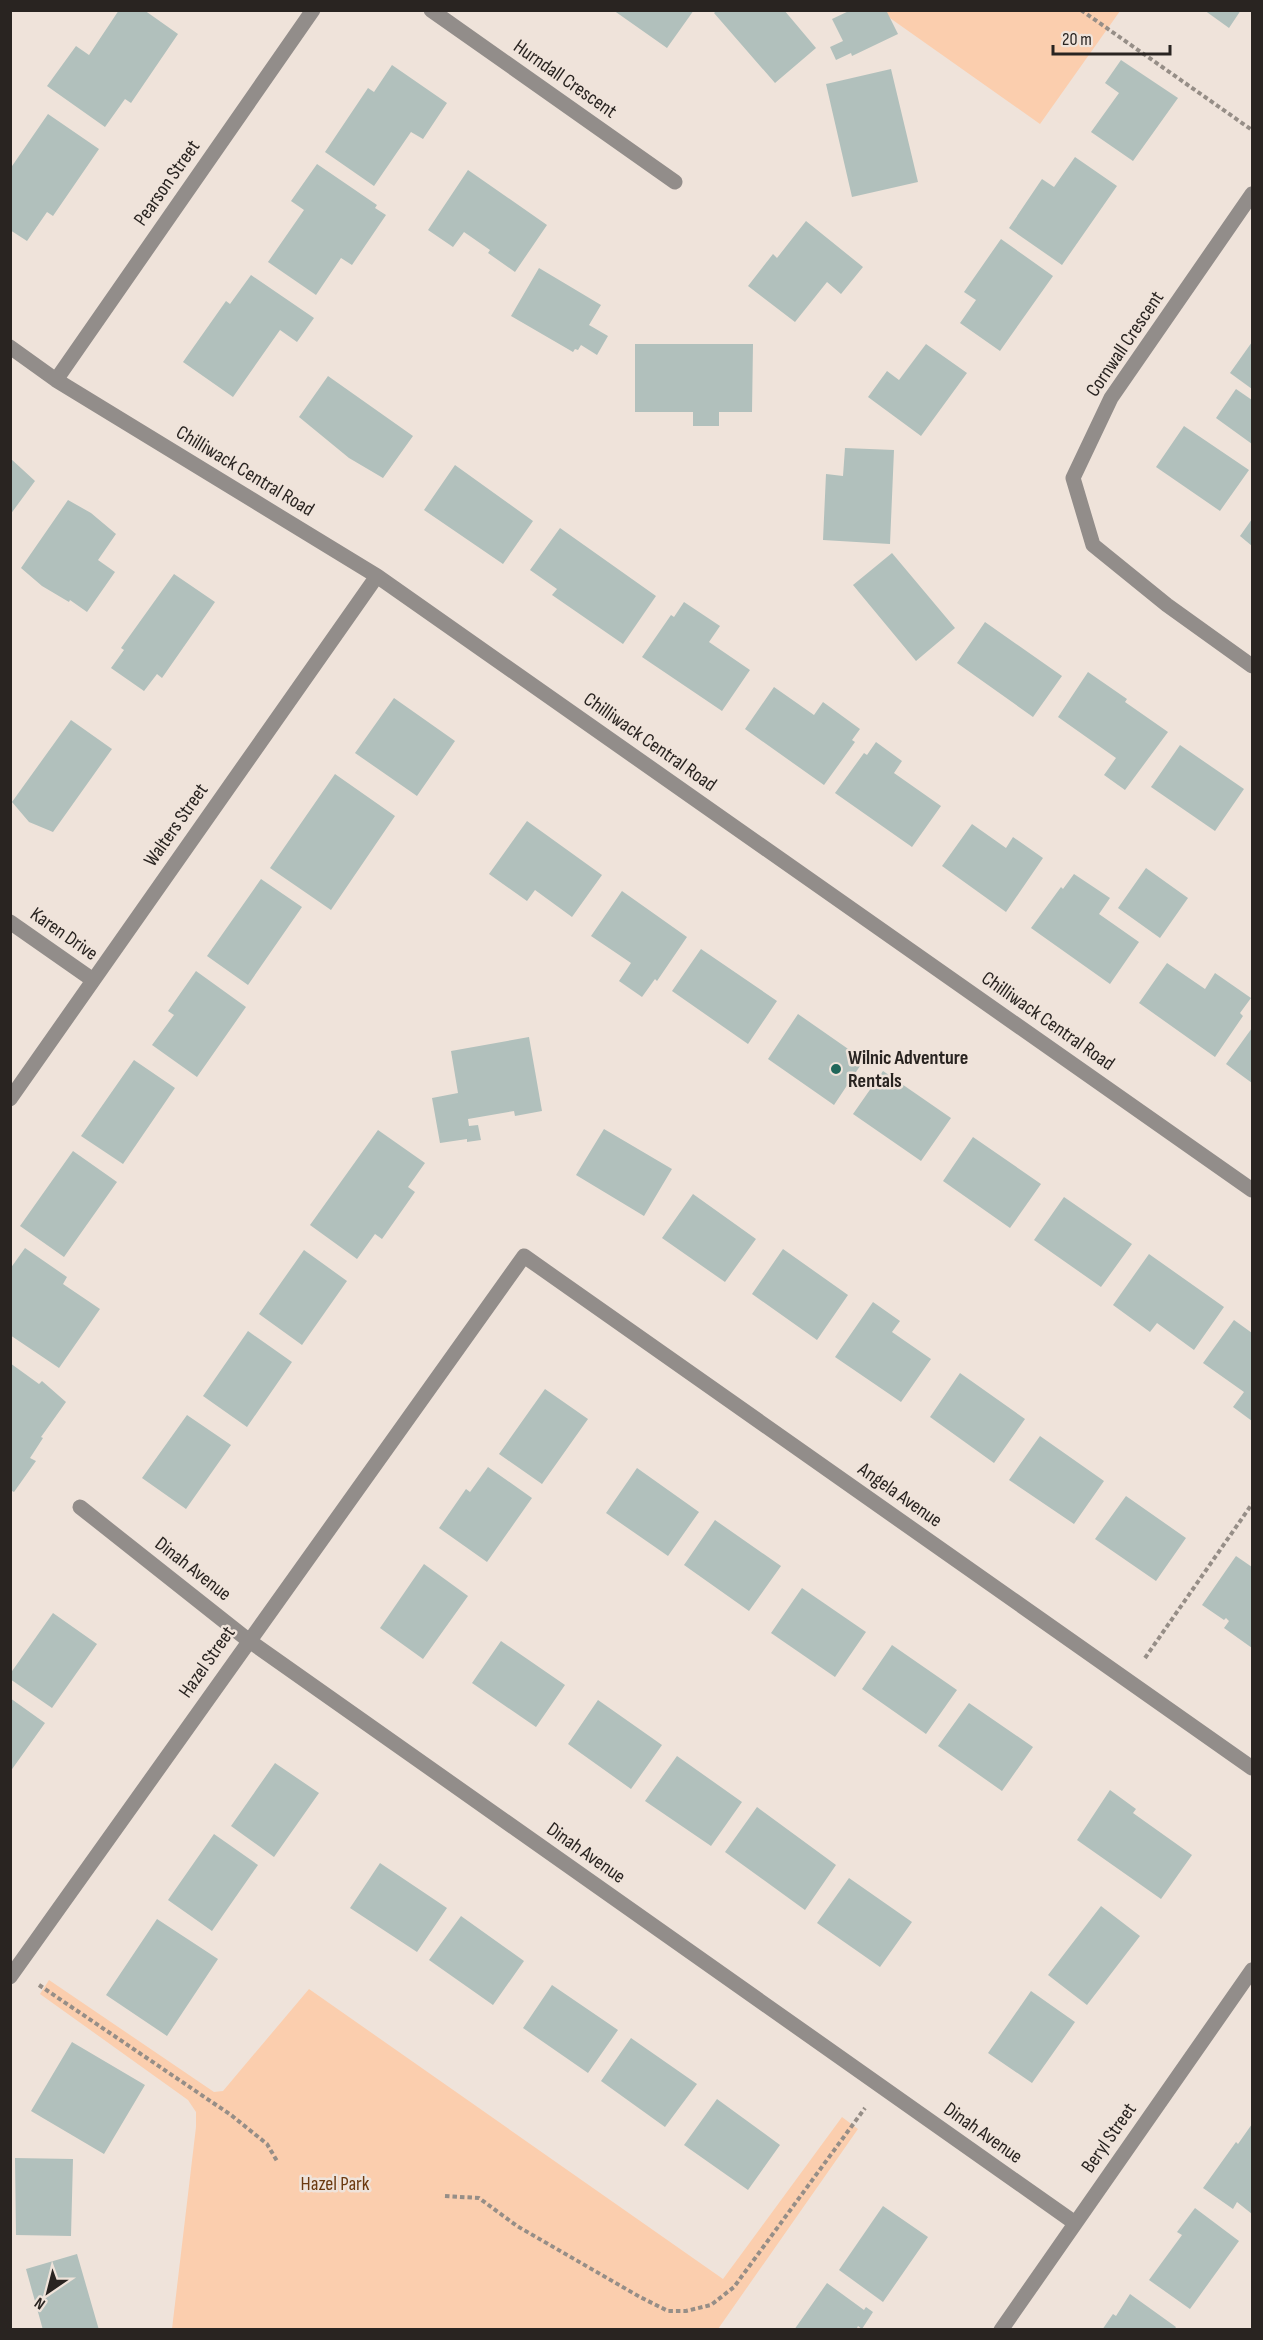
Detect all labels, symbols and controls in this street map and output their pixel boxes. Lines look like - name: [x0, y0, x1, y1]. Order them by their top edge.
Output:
- scale bar: [1053, 18, 1170, 56]
- text: 20 m: [1062, 29, 1092, 50]
- street label: Hurndall Crescent: [509, 35, 621, 123]
- street label: Pearson Street: [129, 136, 205, 230]
- street label: Cornwall Crescent: [1081, 287, 1169, 401]
- street label: Chilliwack Central Road: [172, 420, 318, 522]
- street label: Chilliwack Central Road: [579, 687, 721, 797]
- street label: Walters Street: [139, 779, 213, 871]
- street label: Karen Drive: [26, 902, 102, 966]
- street label: Chilliwack Central Road: [977, 966, 1119, 1076]
- place label: Wilnic Adventure Rentals: [848, 1046, 968, 1093]
- marker: Wilnic Adventure Rentals: [829, 1062, 843, 1076]
- street label: Angela Avenue: [853, 1457, 947, 1533]
- street label: Dinah Avenue: [150, 1532, 236, 1606]
- street label: Hazel Street: [174, 1622, 240, 1702]
- street label: Dinah Avenue: [542, 1817, 630, 1889]
- street label: Dinah Avenue: [939, 2097, 1027, 2169]
- street label: Beryl Street: [1076, 2098, 1142, 2178]
- park label: Hazel Park: [301, 2172, 370, 2196]
- north arrow: [18, 2262, 78, 2322]
- text: N: [31, 2293, 49, 2313]

